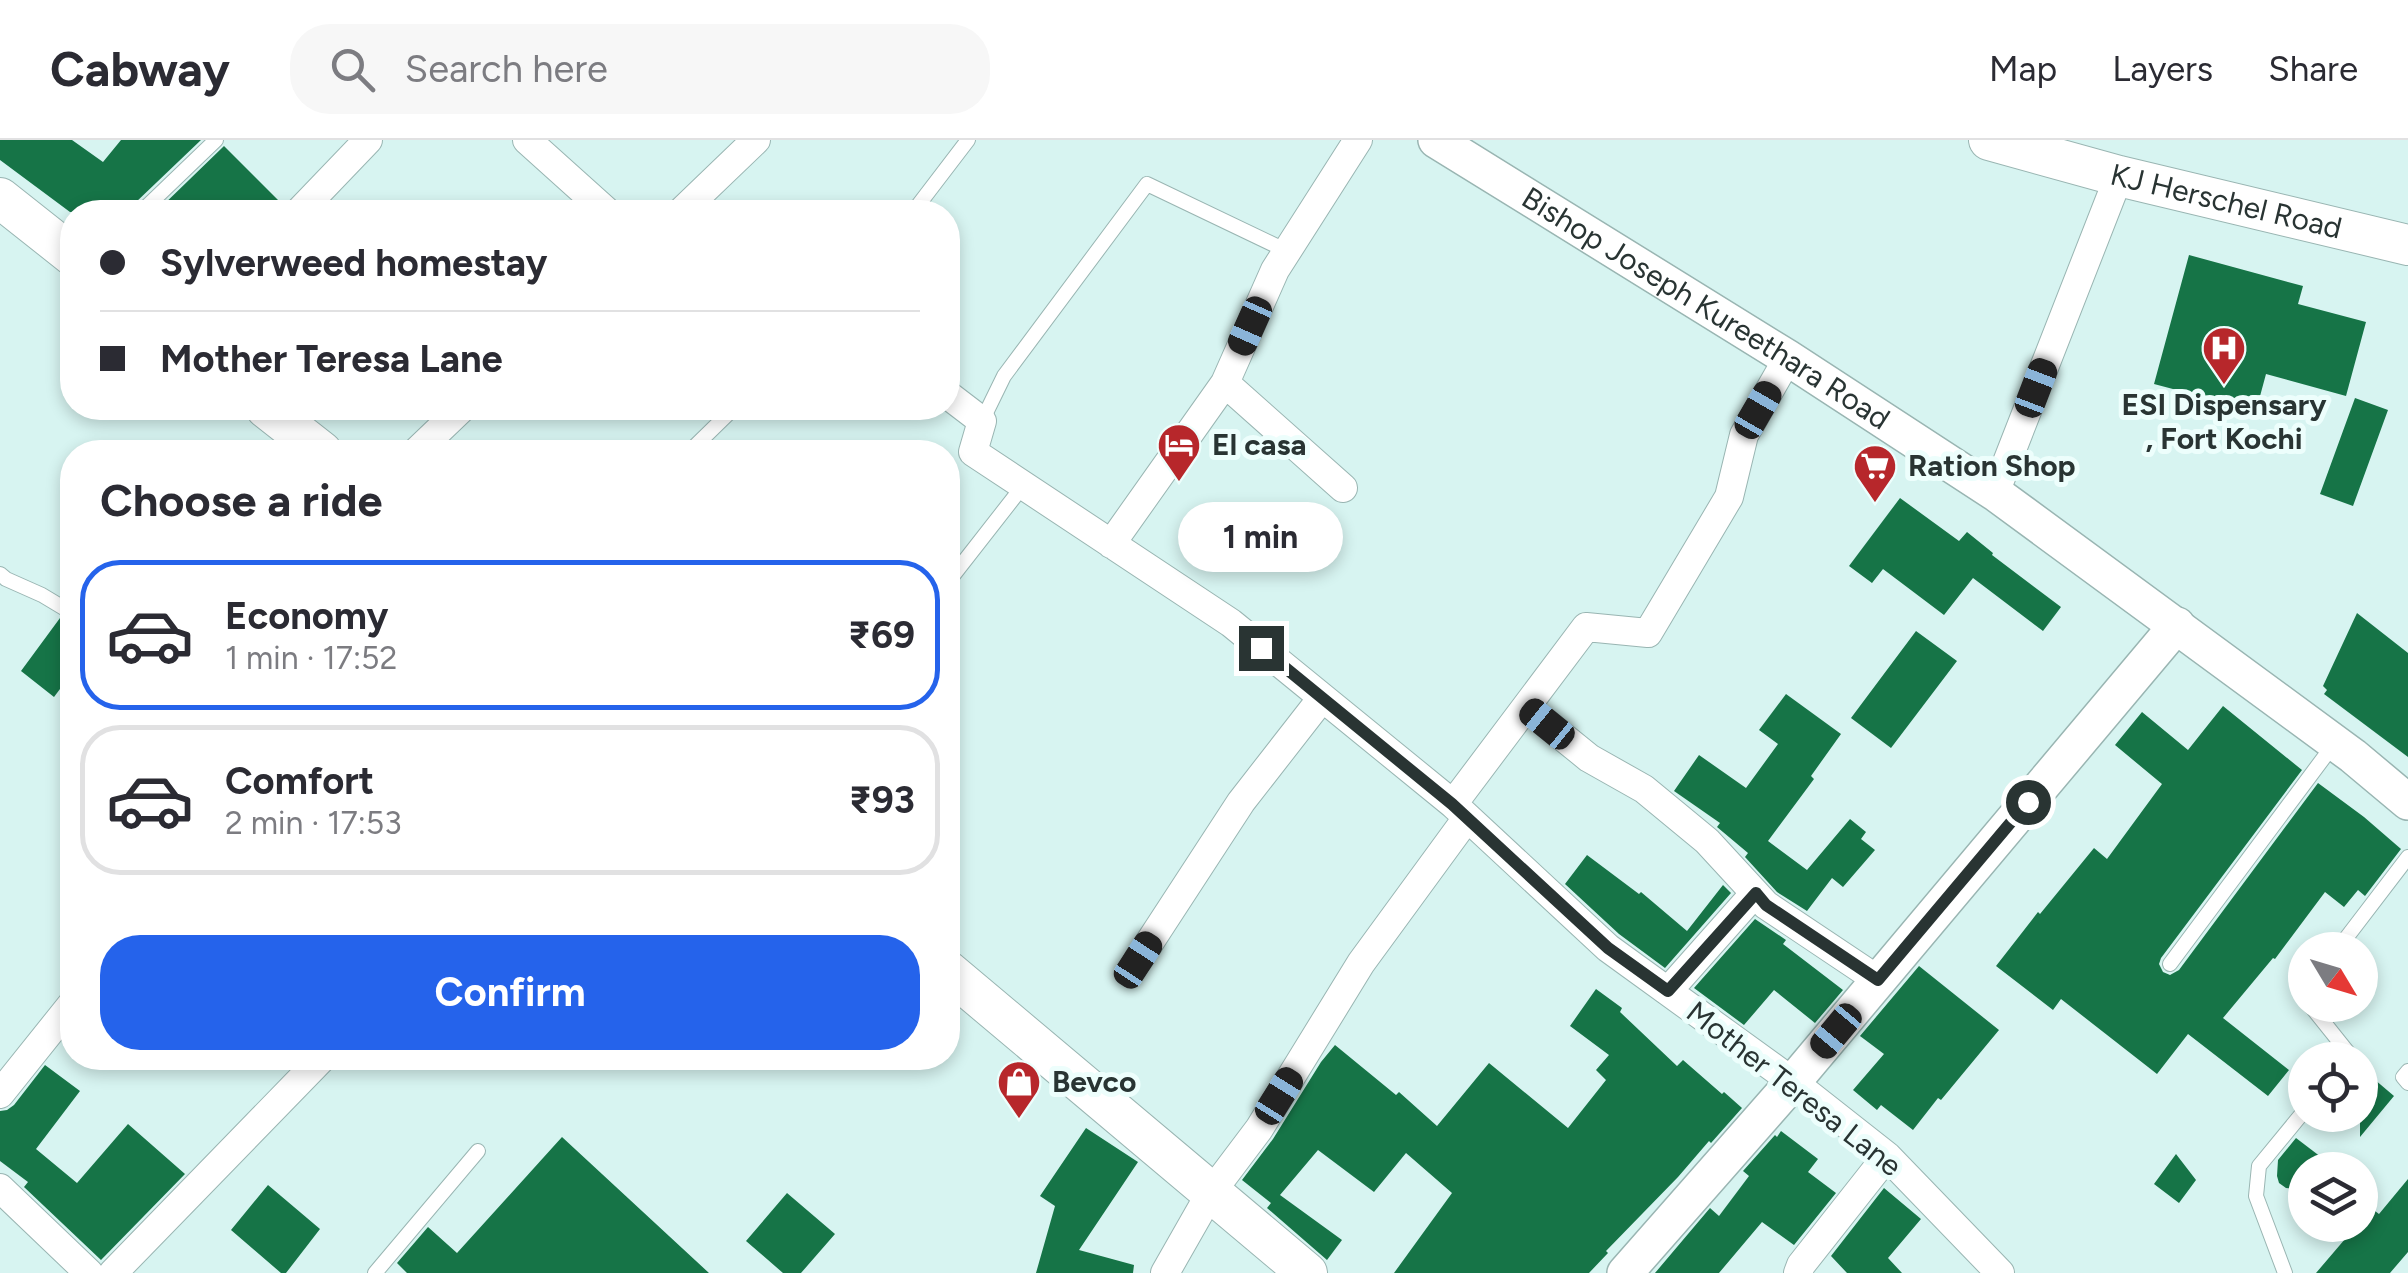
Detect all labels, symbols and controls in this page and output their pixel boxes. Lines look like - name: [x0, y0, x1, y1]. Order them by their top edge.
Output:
- search box: [290, 24, 990, 114]
- text: Cabway: [50, 40, 230, 98]
- icon: search: [325, 42, 380, 97]
- text: Search here: [405, 46, 608, 92]
- text: Map: [1989, 48, 2057, 90]
- text: Layers: [2112, 48, 2213, 90]
- text: Share: [2268, 48, 2358, 90]
- street label: KJ Herschel Road: [2107, 156, 2346, 247]
- street label: Bishop Joseph Kureethara Road: [1515, 179, 1897, 437]
- text: Sylverweed homestay: [160, 240, 547, 286]
- car: [1224, 292, 1276, 360]
- hospital icon: ESI Dispensary , Fort Kochi: [2201, 325, 2247, 386]
- text: Mother Teresa Lane: [160, 336, 503, 382]
- car: [2011, 355, 2061, 421]
- car: [1730, 377, 1786, 443]
- place label: ESI Dispensary , Fort Kochi: [2122, 386, 2327, 457]
- hotel icon: El casa: [1156, 422, 1202, 483]
- place label: El casa: [1212, 426, 1307, 463]
- supermarket icon: Ration Shop: [1852, 443, 1898, 504]
- place label: Ration Shop: [1908, 447, 2076, 484]
- text: Choose a ride: [100, 473, 382, 527]
- callout: 1 min: [1178, 503, 1344, 573]
- text: 1 min: [1223, 518, 1298, 556]
- icon: car: [105, 590, 195, 680]
- text: Economy: [225, 593, 388, 639]
- text: ₹69: [848, 612, 915, 658]
- route end: [1239, 626, 1284, 671]
- text: 1 min · 17:52: [225, 639, 397, 677]
- car: [1514, 693, 1580, 755]
- icon: car: [105, 755, 195, 845]
- text: Comfort: [225, 758, 374, 804]
- text: ₹93: [849, 777, 915, 823]
- route start: [2006, 780, 2051, 825]
- text: 2 min · 17:53: [225, 804, 402, 842]
- car: [1109, 927, 1167, 993]
- north arrow: [2288, 932, 2378, 1022]
- map controls: [2288, 932, 2378, 1242]
- button: Confirm: [100, 935, 920, 1050]
- street label: Mother Teresa Lane: [1679, 993, 1909, 1184]
- car: [1805, 998, 1867, 1064]
- button: locate: [2288, 1042, 2378, 1132]
- shop icon: Bevco: [996, 1059, 1042, 1120]
- place label: Bevco: [1052, 1063, 1136, 1100]
- car: [1250, 1063, 1308, 1129]
- button: layers: [2288, 1152, 2378, 1242]

